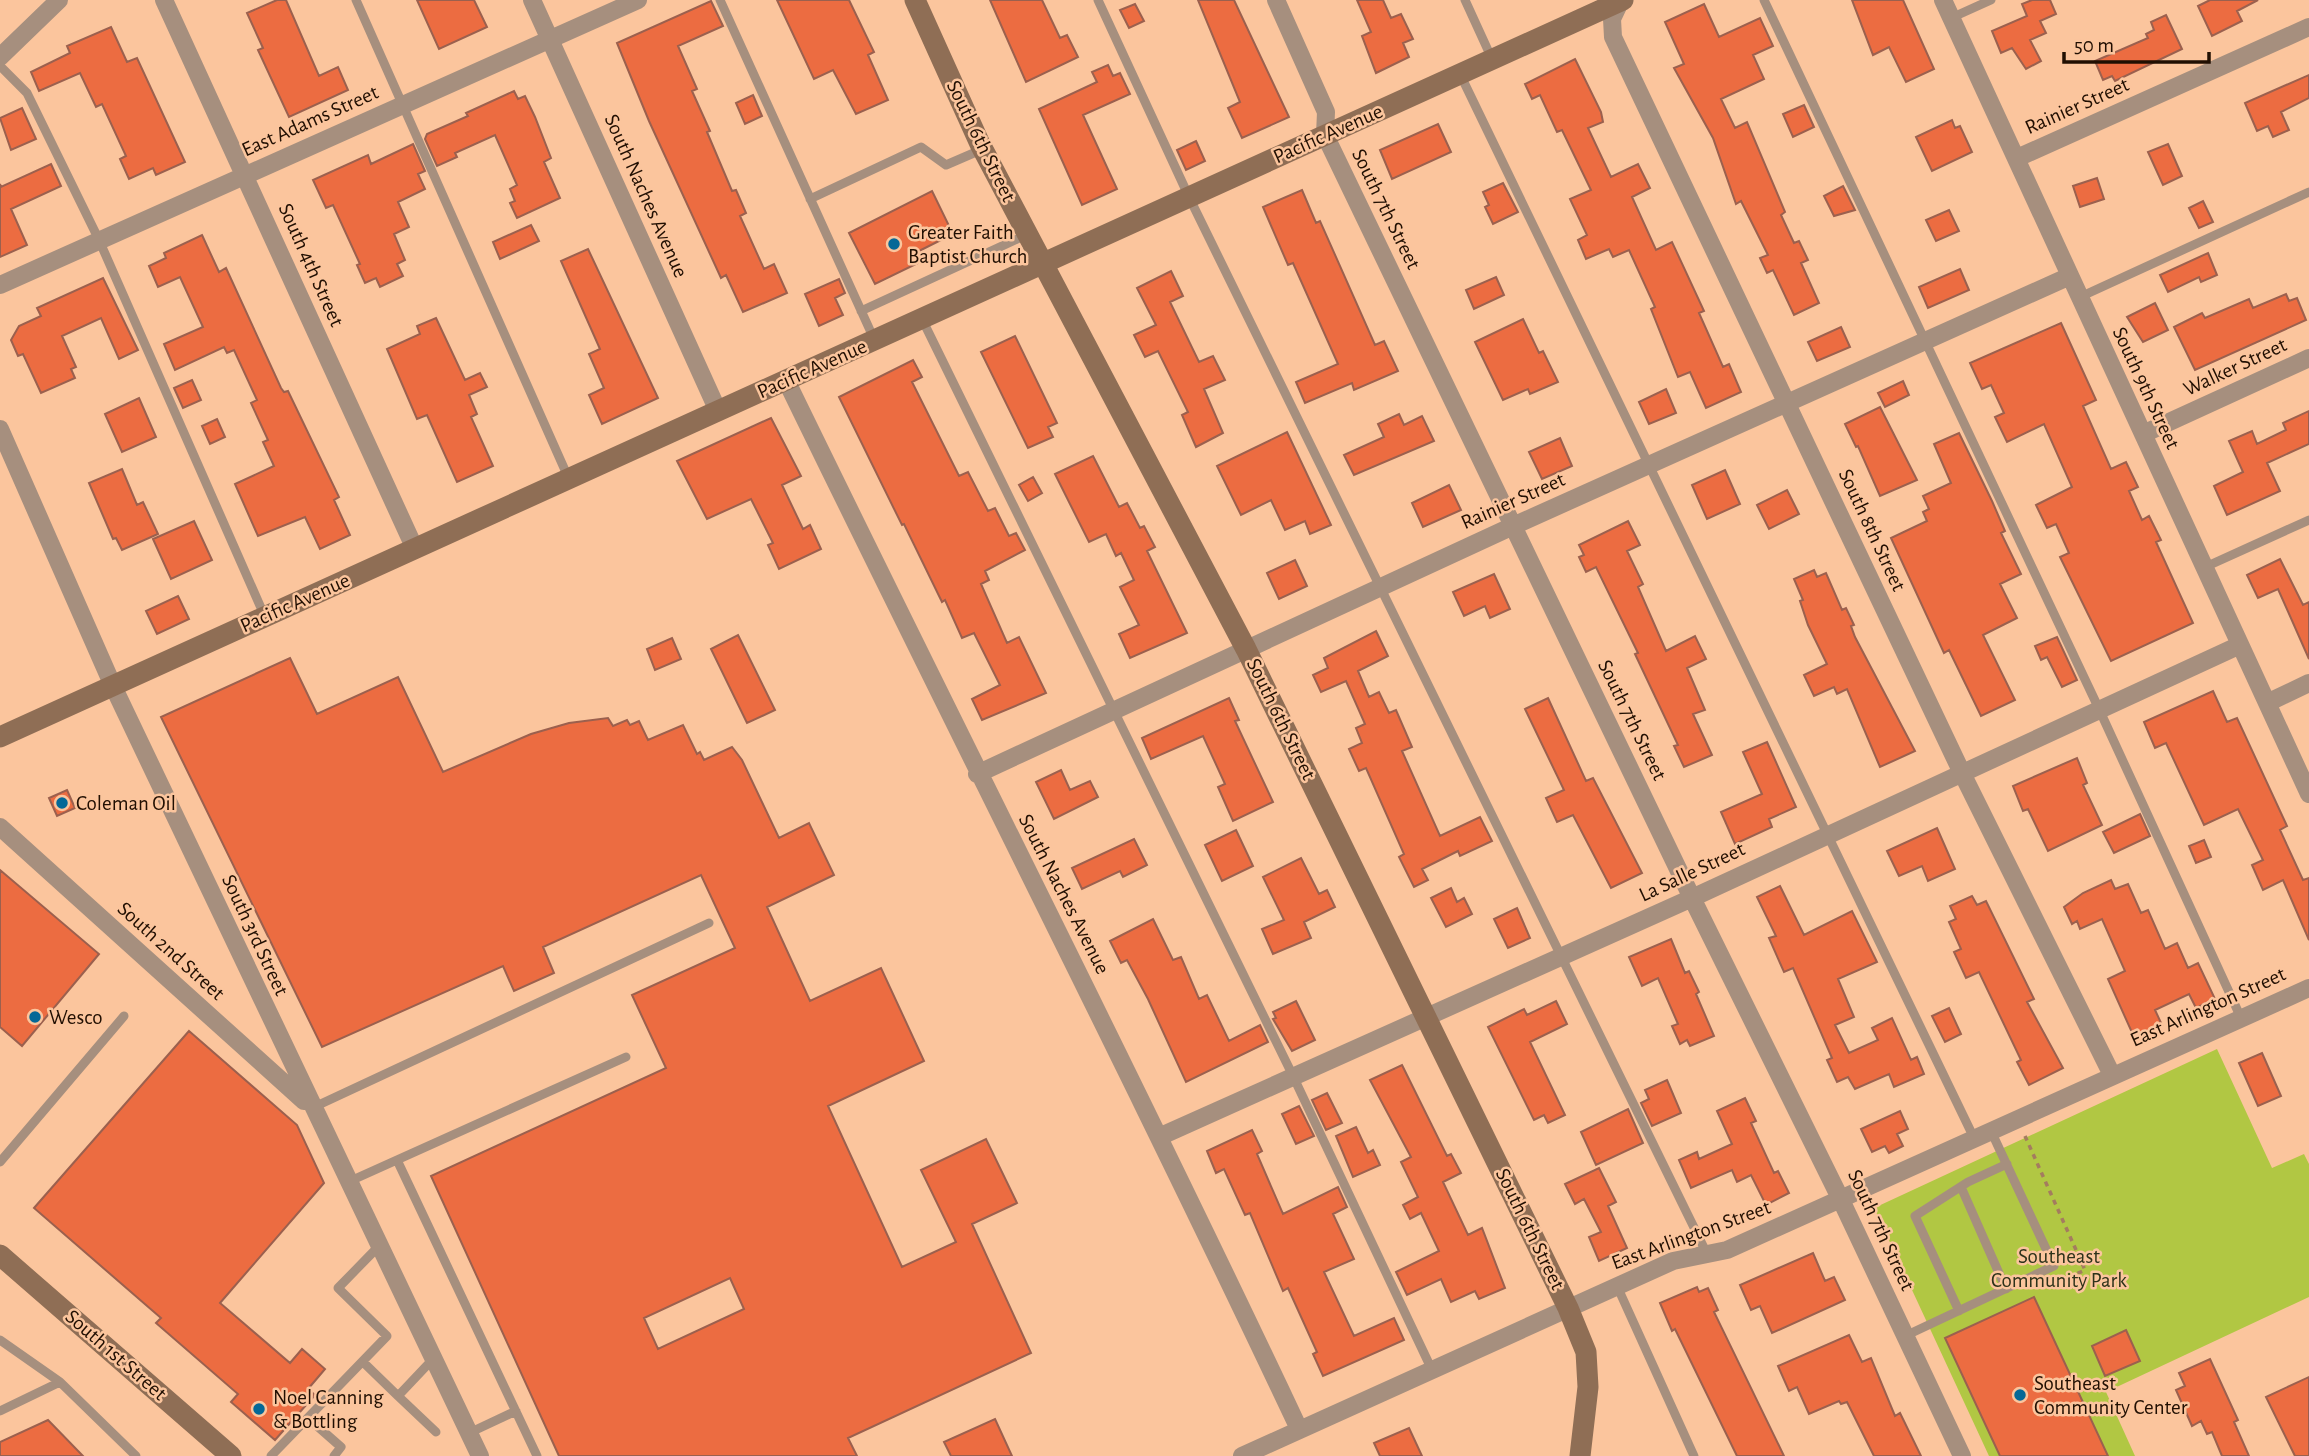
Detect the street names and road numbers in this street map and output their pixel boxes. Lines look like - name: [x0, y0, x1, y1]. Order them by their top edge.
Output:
- street label: Rainier Street: [2022, 74, 2132, 138]
- street label: South 6th Street: [943, 77, 1019, 205]
- street label: East Adams Street: [239, 81, 382, 160]
- street label: Pacific Avenue: [1270, 100, 1386, 168]
- street label: South Naches Avenue: [601, 111, 691, 281]
- street label: South 7th Street: [1348, 146, 1424, 273]
- street label: South 4th Street: [275, 200, 348, 330]
- street label: South 9th Street: [2109, 324, 2184, 453]
- street label: Walker Street: [2180, 334, 2290, 400]
- street label: Pacific Avenue: [754, 335, 870, 403]
- street label: South 8th Street: [1835, 466, 1910, 595]
- street label: Rainier Street: [1458, 469, 1568, 533]
- street label: Pacific Avenue: [237, 569, 353, 637]
- street label: South 6th Street: [1243, 655, 1319, 783]
- street label: South 7th Street: [1594, 657, 1670, 784]
- street label: South Naches Avenue: [1015, 811, 1113, 977]
- street label: La Salle Street: [1636, 838, 1748, 906]
- street label: South 3rd Street: [218, 871, 292, 999]
- street label: South 2nd Street: [114, 898, 229, 1004]
- street label: East Arlington Street: [2127, 963, 2289, 1051]
- street label: South 6th Street: [1492, 1165, 1568, 1293]
- street label: South 7th Street: [1844, 1166, 1918, 1294]
- street label: East Arlington Street: [1609, 1196, 1774, 1274]
- street label: South 1st Street: [61, 1306, 171, 1405]

